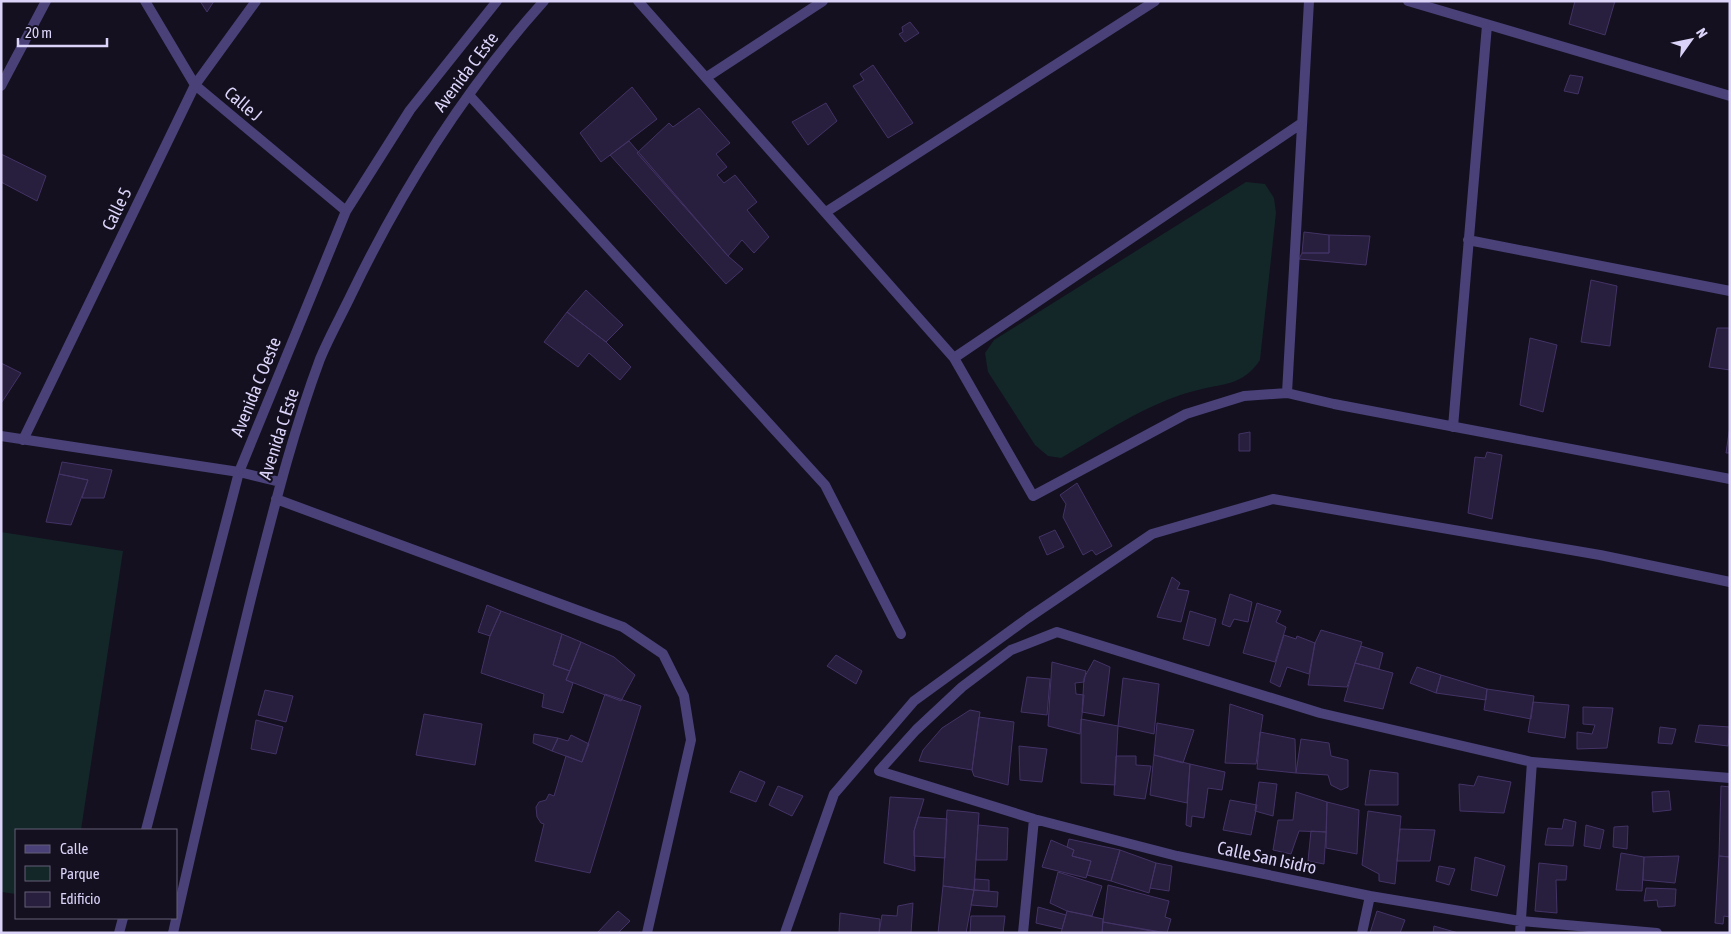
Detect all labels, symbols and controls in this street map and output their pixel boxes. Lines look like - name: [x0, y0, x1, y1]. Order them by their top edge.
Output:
- scale bar: [18, 15, 106, 47]
- north arrow: [1666, 15, 1716, 65]
- text: 20 m: [25, 24, 52, 41]
- text: N: [1693, 25, 1711, 41]
- street label: Avenida C Este: [429, 28, 502, 116]
- street label: Calle J: [220, 82, 266, 125]
- street label: Calle 5: [97, 184, 136, 234]
- street label: Avenida C Oeste: [226, 334, 285, 440]
- street label: Avenida C Este: [254, 386, 303, 482]
- legend: [15, 829, 178, 919]
- street label: Calle San Isidro: [1216, 837, 1319, 878]
- text: Calle: [60, 840, 89, 857]
- text: Parque: [60, 865, 100, 882]
- text: Edificio: [60, 890, 101, 907]

